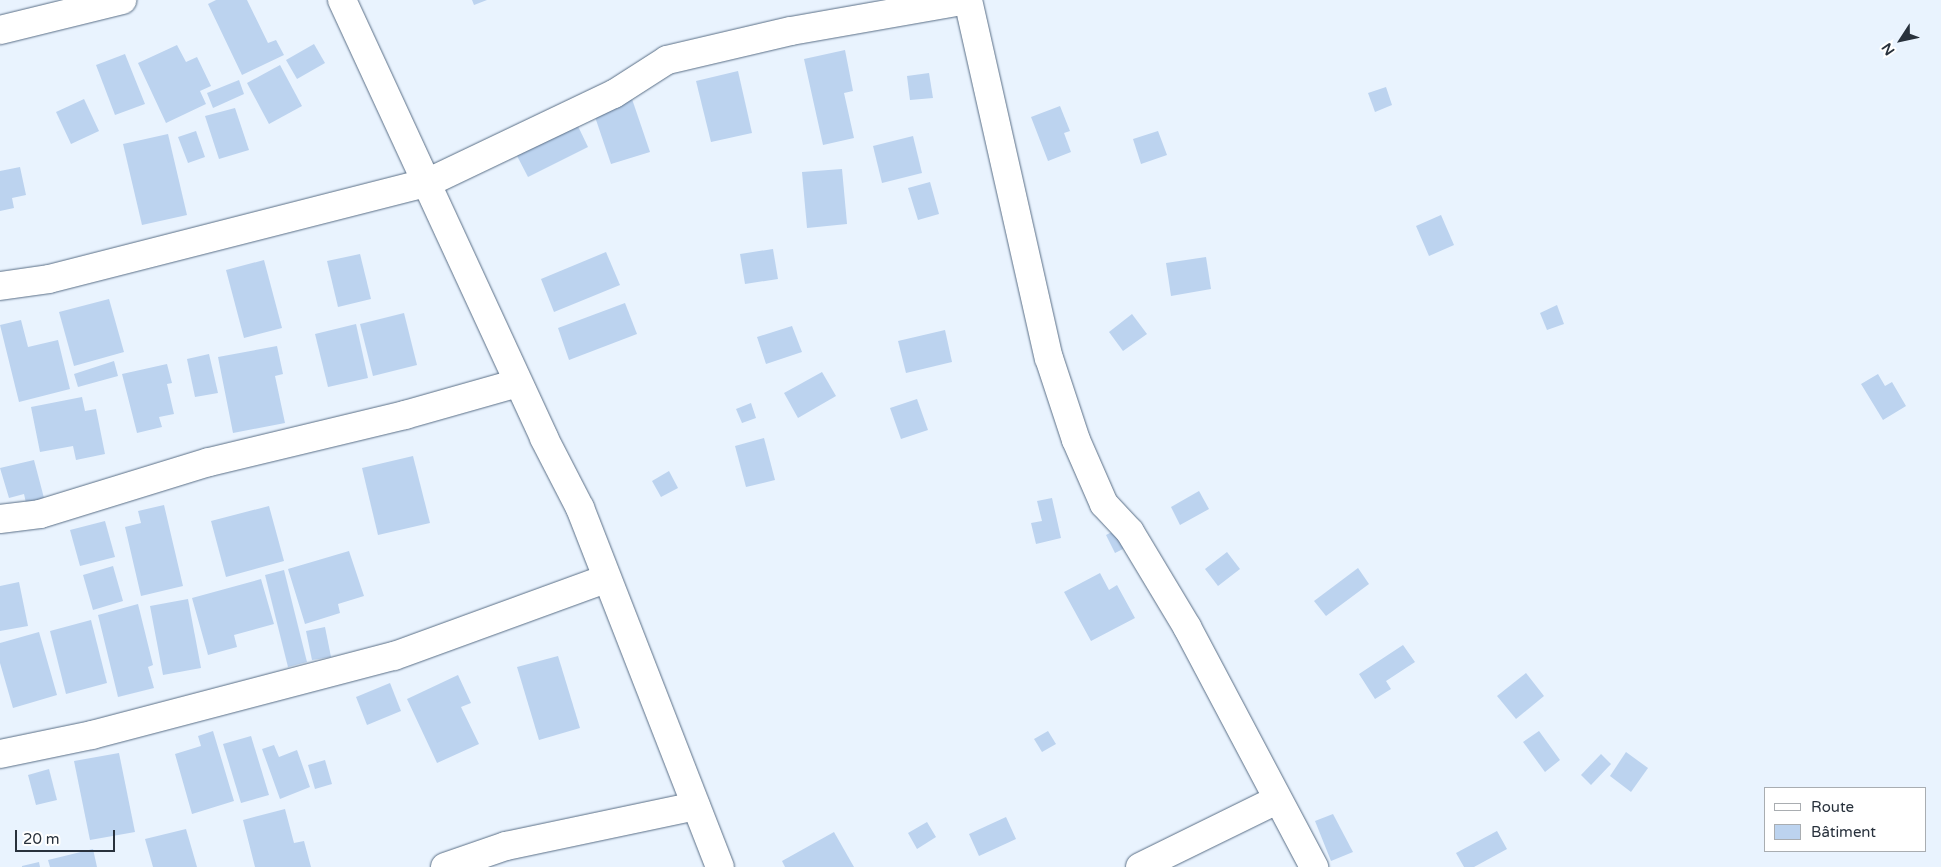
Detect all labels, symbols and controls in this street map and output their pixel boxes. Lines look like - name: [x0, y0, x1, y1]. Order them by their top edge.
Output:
- north arrow: [1876, 15, 1926, 65]
- text: N: [1878, 39, 1898, 58]
- legend: [1764, 787, 1926, 852]
- text: Route: [1811, 798, 1854, 816]
- scale bar: [18, 820, 118, 852]
- text: Bâtiment: [1811, 823, 1876, 841]
- text: 20 m: [23, 830, 60, 848]

